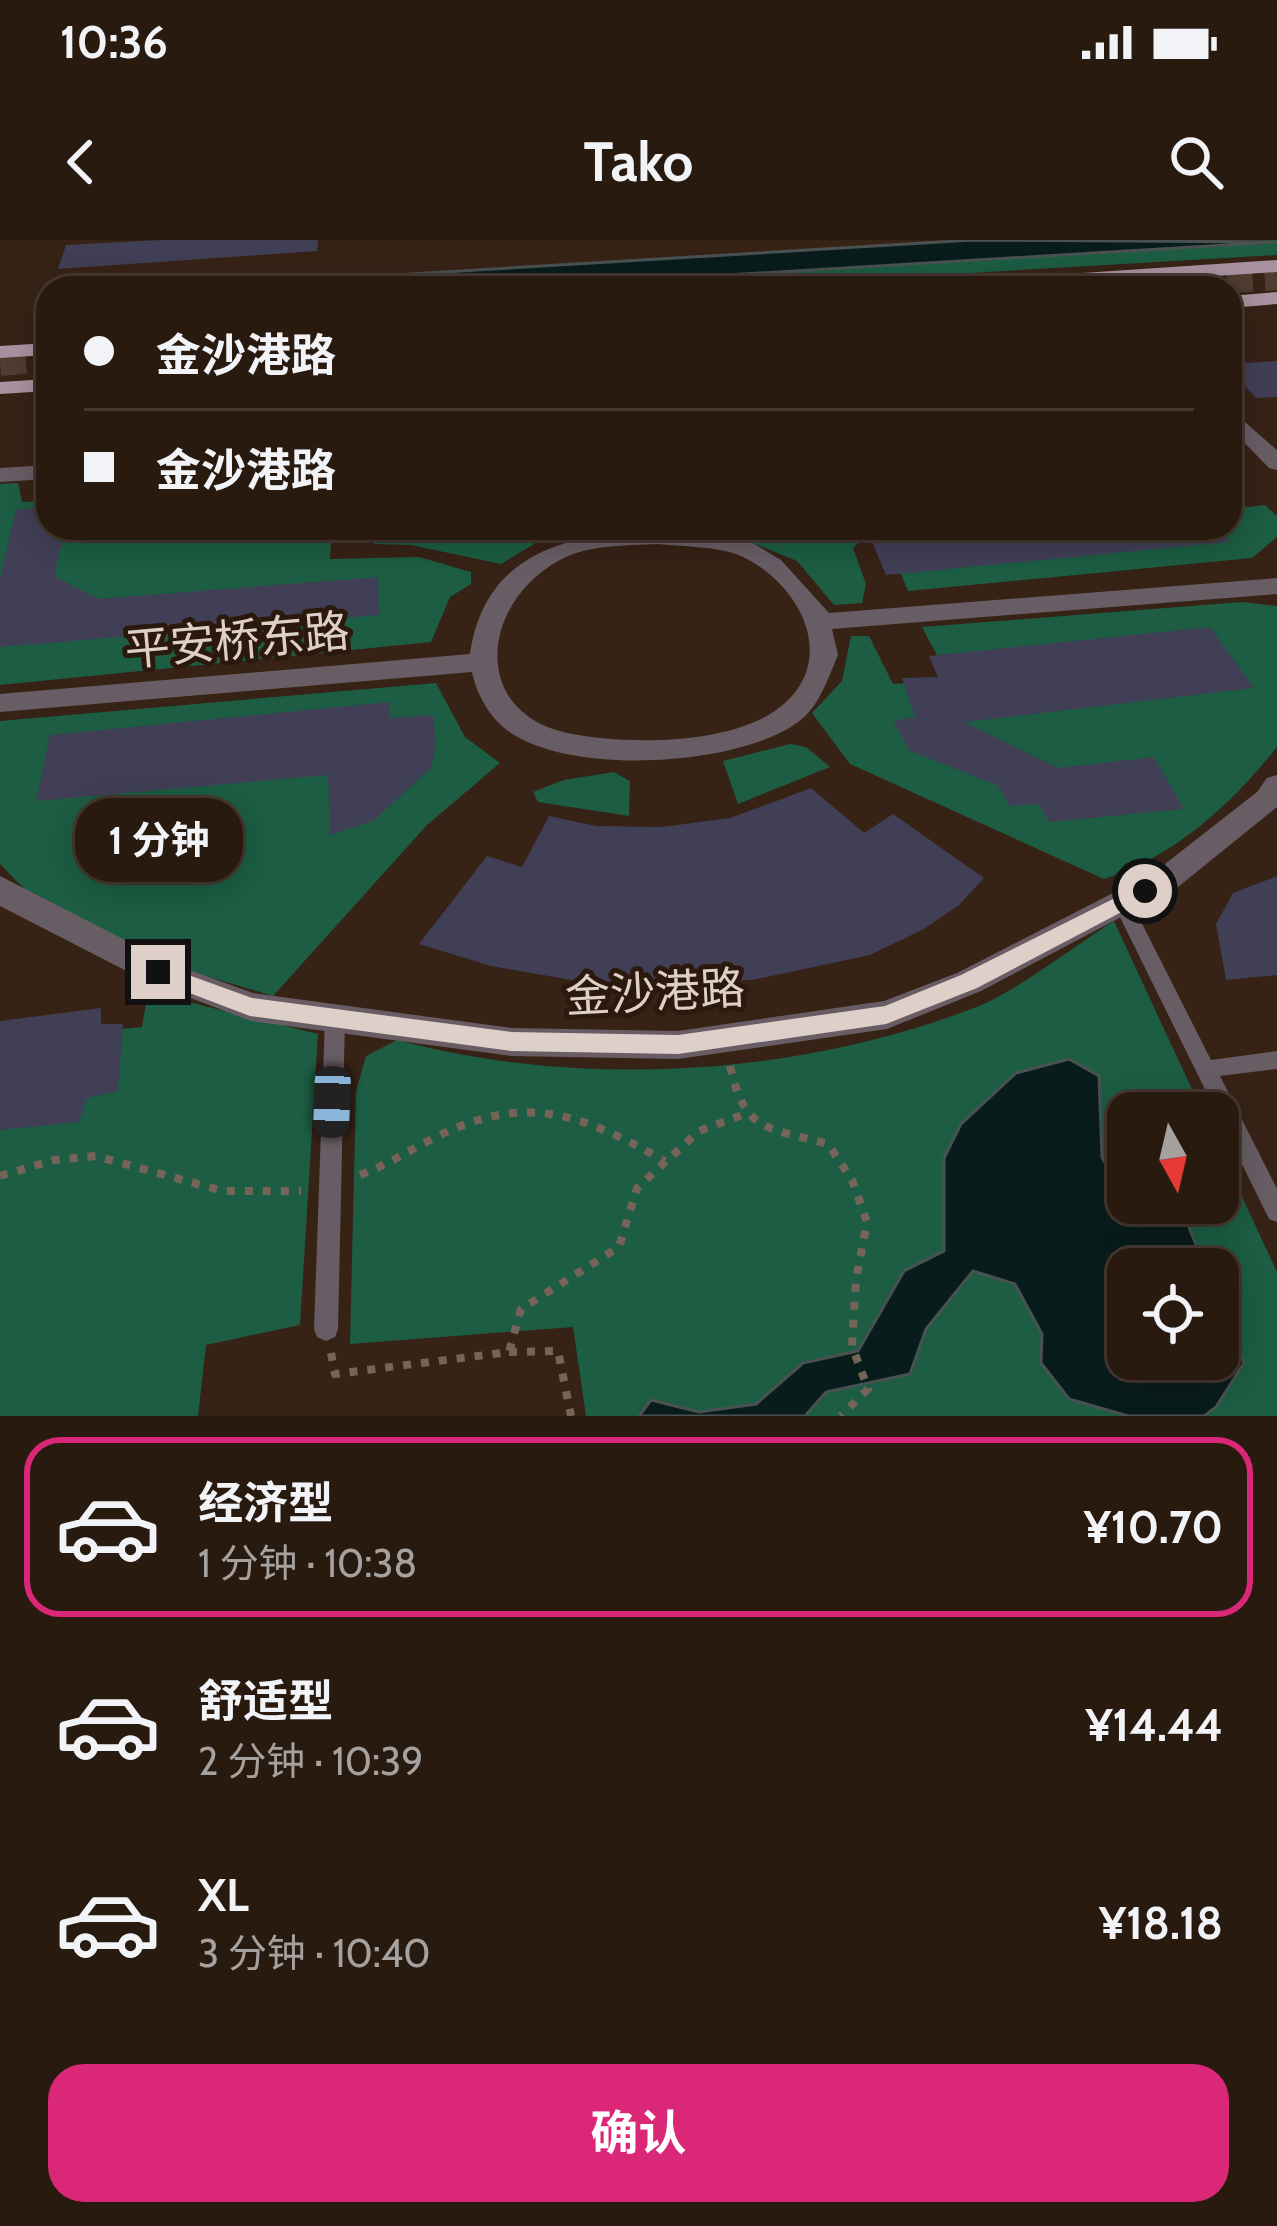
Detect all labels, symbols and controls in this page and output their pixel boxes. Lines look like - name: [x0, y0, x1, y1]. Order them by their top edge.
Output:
- text: 10:36: [60, 15, 168, 69]
- icon: back: [48, 129, 114, 195]
- text: Tako: [584, 129, 693, 195]
- icon: search: [1163, 129, 1229, 195]
- text: 金沙港路: [156, 328, 336, 382]
- text: 金沙港路: [156, 443, 336, 497]
- street label: 平安桥东路: [123, 603, 351, 677]
- callout: 1 分钟: [74, 798, 242, 882]
- text: 1 分钟: [108, 816, 210, 864]
- route start: [1118, 864, 1172, 918]
- route end: [131, 945, 185, 999]
- street label: 金沙港路: [564, 960, 746, 1024]
- car: [313, 1065, 351, 1139]
- north arrow: [1107, 1092, 1239, 1224]
- map controls: [1107, 1092, 1239, 1380]
- button: locate: [1107, 1248, 1239, 1380]
- icon: car: [54, 1473, 162, 1581]
- text: 经济型: [198, 1476, 333, 1530]
- text: ¥10.70: [1084, 1500, 1223, 1554]
- text: 1 分钟 · 10:38: [198, 1539, 417, 1587]
- icon: car: [54, 1671, 162, 1779]
- text: 舒适型: [198, 1674, 333, 1728]
- text: ¥14.44: [1085, 1698, 1223, 1752]
- text: 2 分钟 · 10:39: [198, 1737, 423, 1785]
- text: XL: [198, 1868, 249, 1922]
- icon: car: [54, 1869, 162, 1977]
- text: ¥18.18: [1099, 1896, 1223, 1950]
- text: 3 分钟 · 10:40: [198, 1929, 431, 1977]
- button: 确认: [48, 2064, 1229, 2202]

